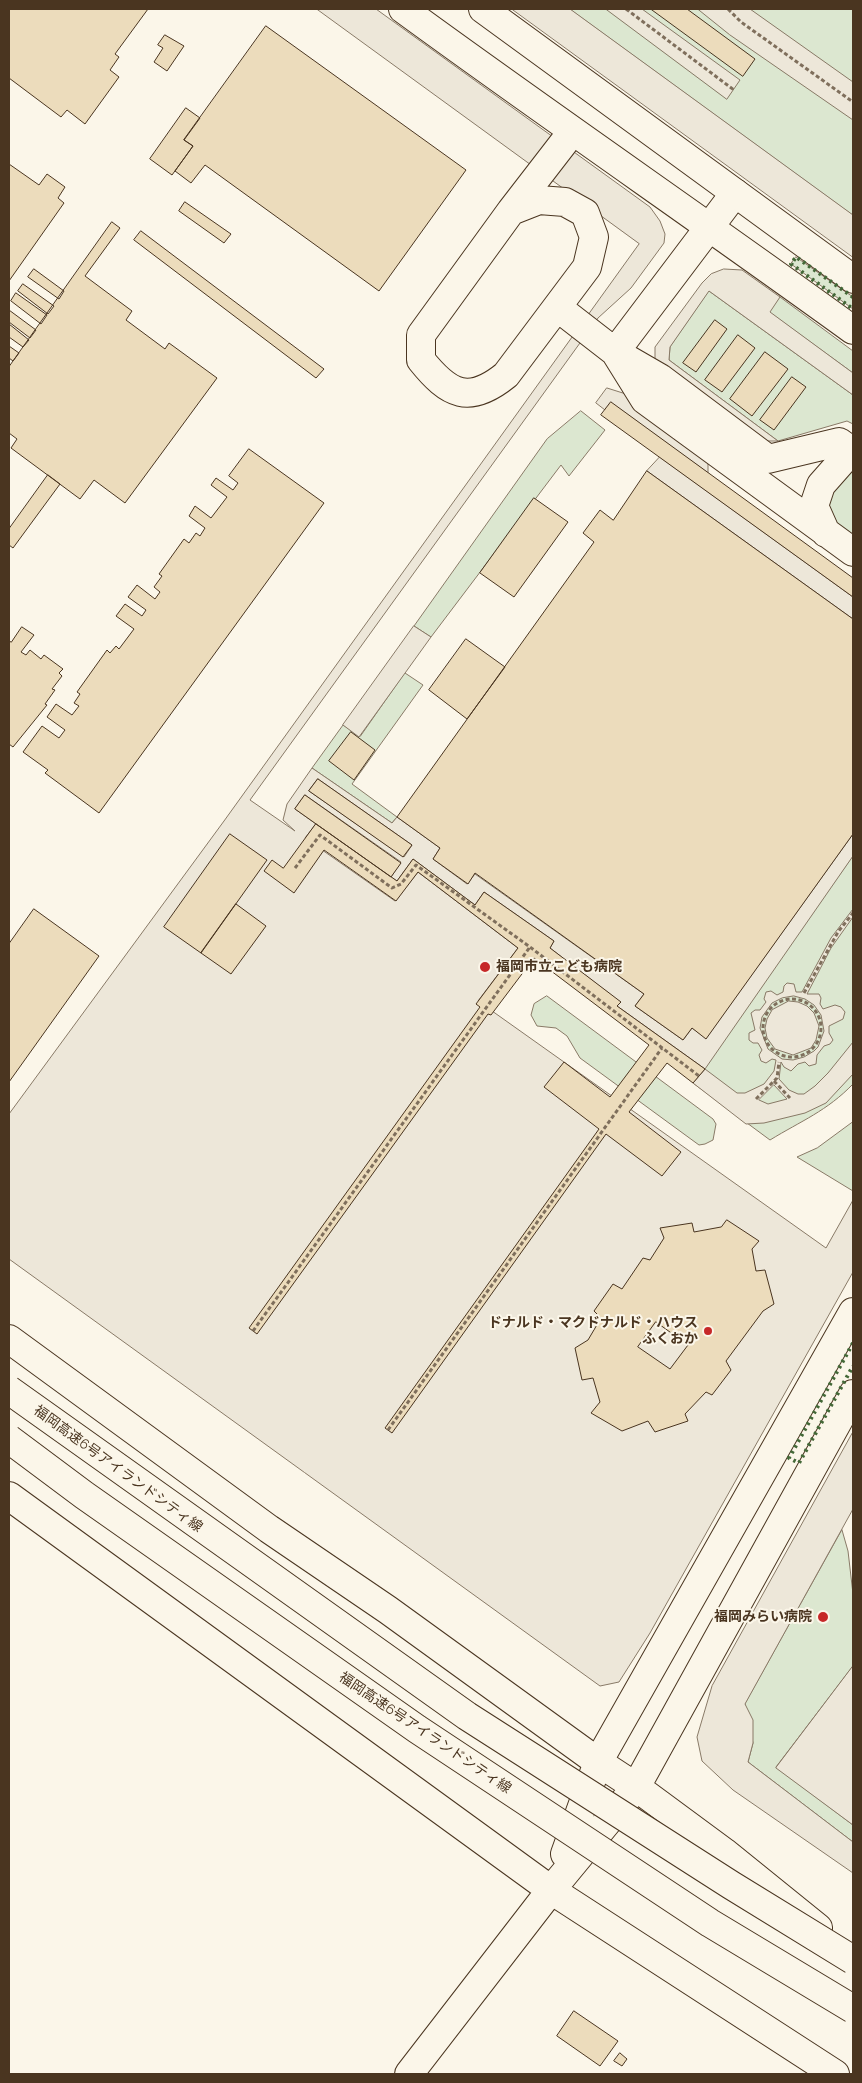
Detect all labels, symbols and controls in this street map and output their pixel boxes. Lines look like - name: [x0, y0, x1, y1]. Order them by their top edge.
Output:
- place label: 福岡市立こども病院: [496, 959, 622, 975]
- marker: 福岡市立こども病院: [478, 960, 492, 974]
- place label: ドナルド・マクドナルド・ハウス ふくおか: [488, 1315, 698, 1348]
- marker: ドナルド・マクドナルド・ハウス ふくおか: [702, 1325, 714, 1337]
- street label: 福岡高速6号アイランドシティ線: [30, 1402, 206, 1536]
- place label: 福岡みらい病院: [714, 1609, 812, 1625]
- marker: 福岡みらい病院: [816, 1610, 830, 1624]
- street label: 福岡高速6号アイランドシティ線: [336, 1669, 514, 1797]

